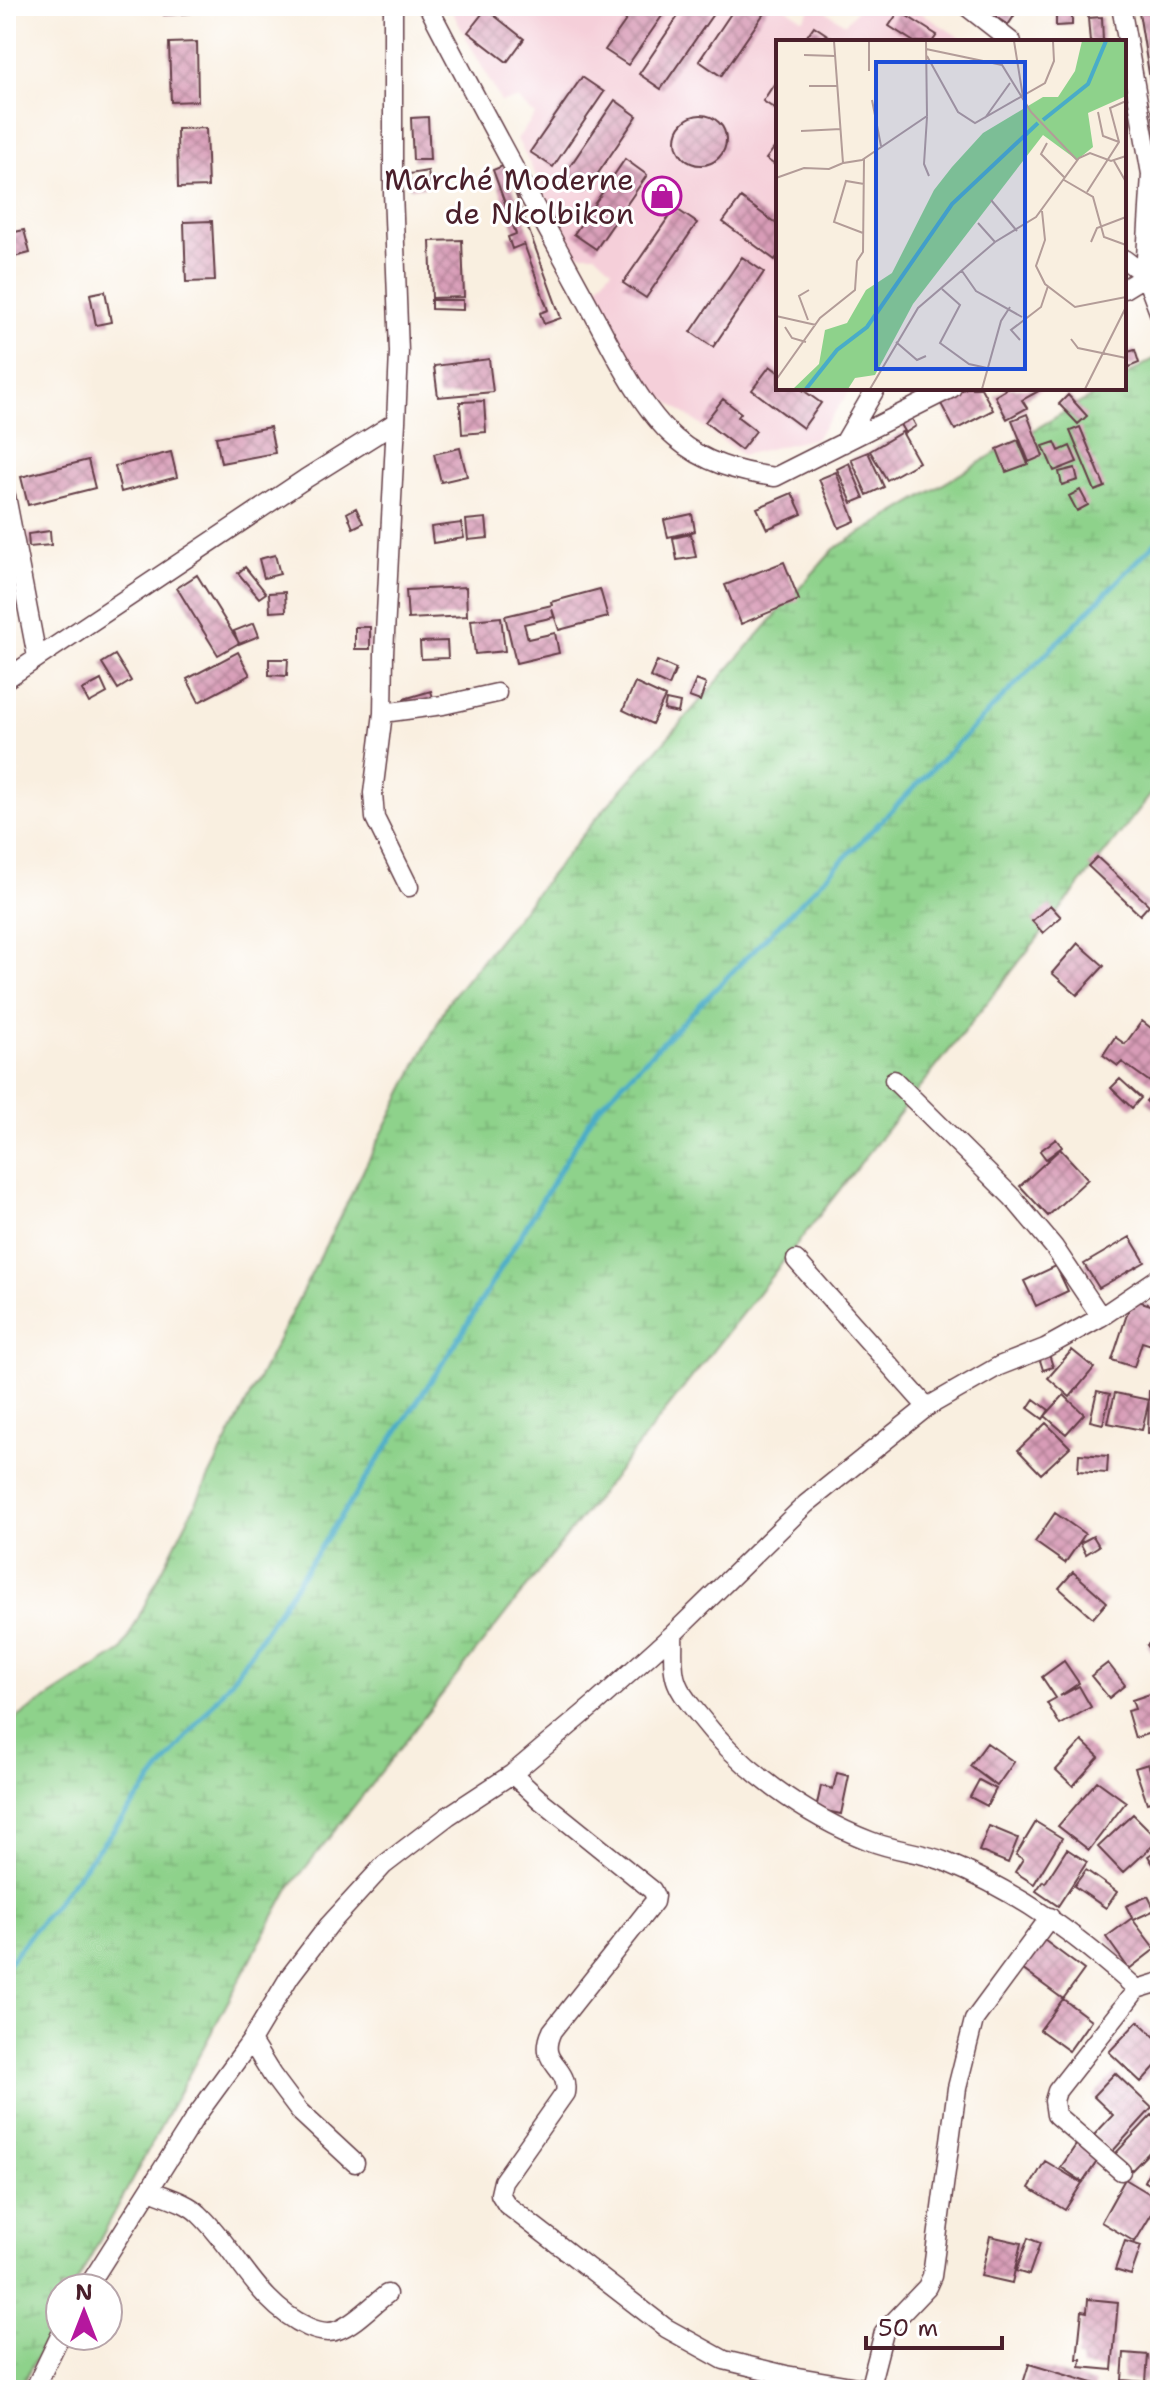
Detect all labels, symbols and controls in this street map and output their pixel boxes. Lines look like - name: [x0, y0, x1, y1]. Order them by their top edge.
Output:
- inset map: [776, 40, 1126, 390]
- place label: Marché Moderne de Nkolbikon: [384, 159, 634, 234]
- shop icon: Marché Moderne de Nkolbikon: [641, 175, 683, 217]
- north arrow: [44, 2272, 124, 2352]
- text: N: [75, 2278, 93, 2307]
- scale bar: [866, 2300, 1002, 2350]
- text: 50 m: [878, 2312, 938, 2344]

